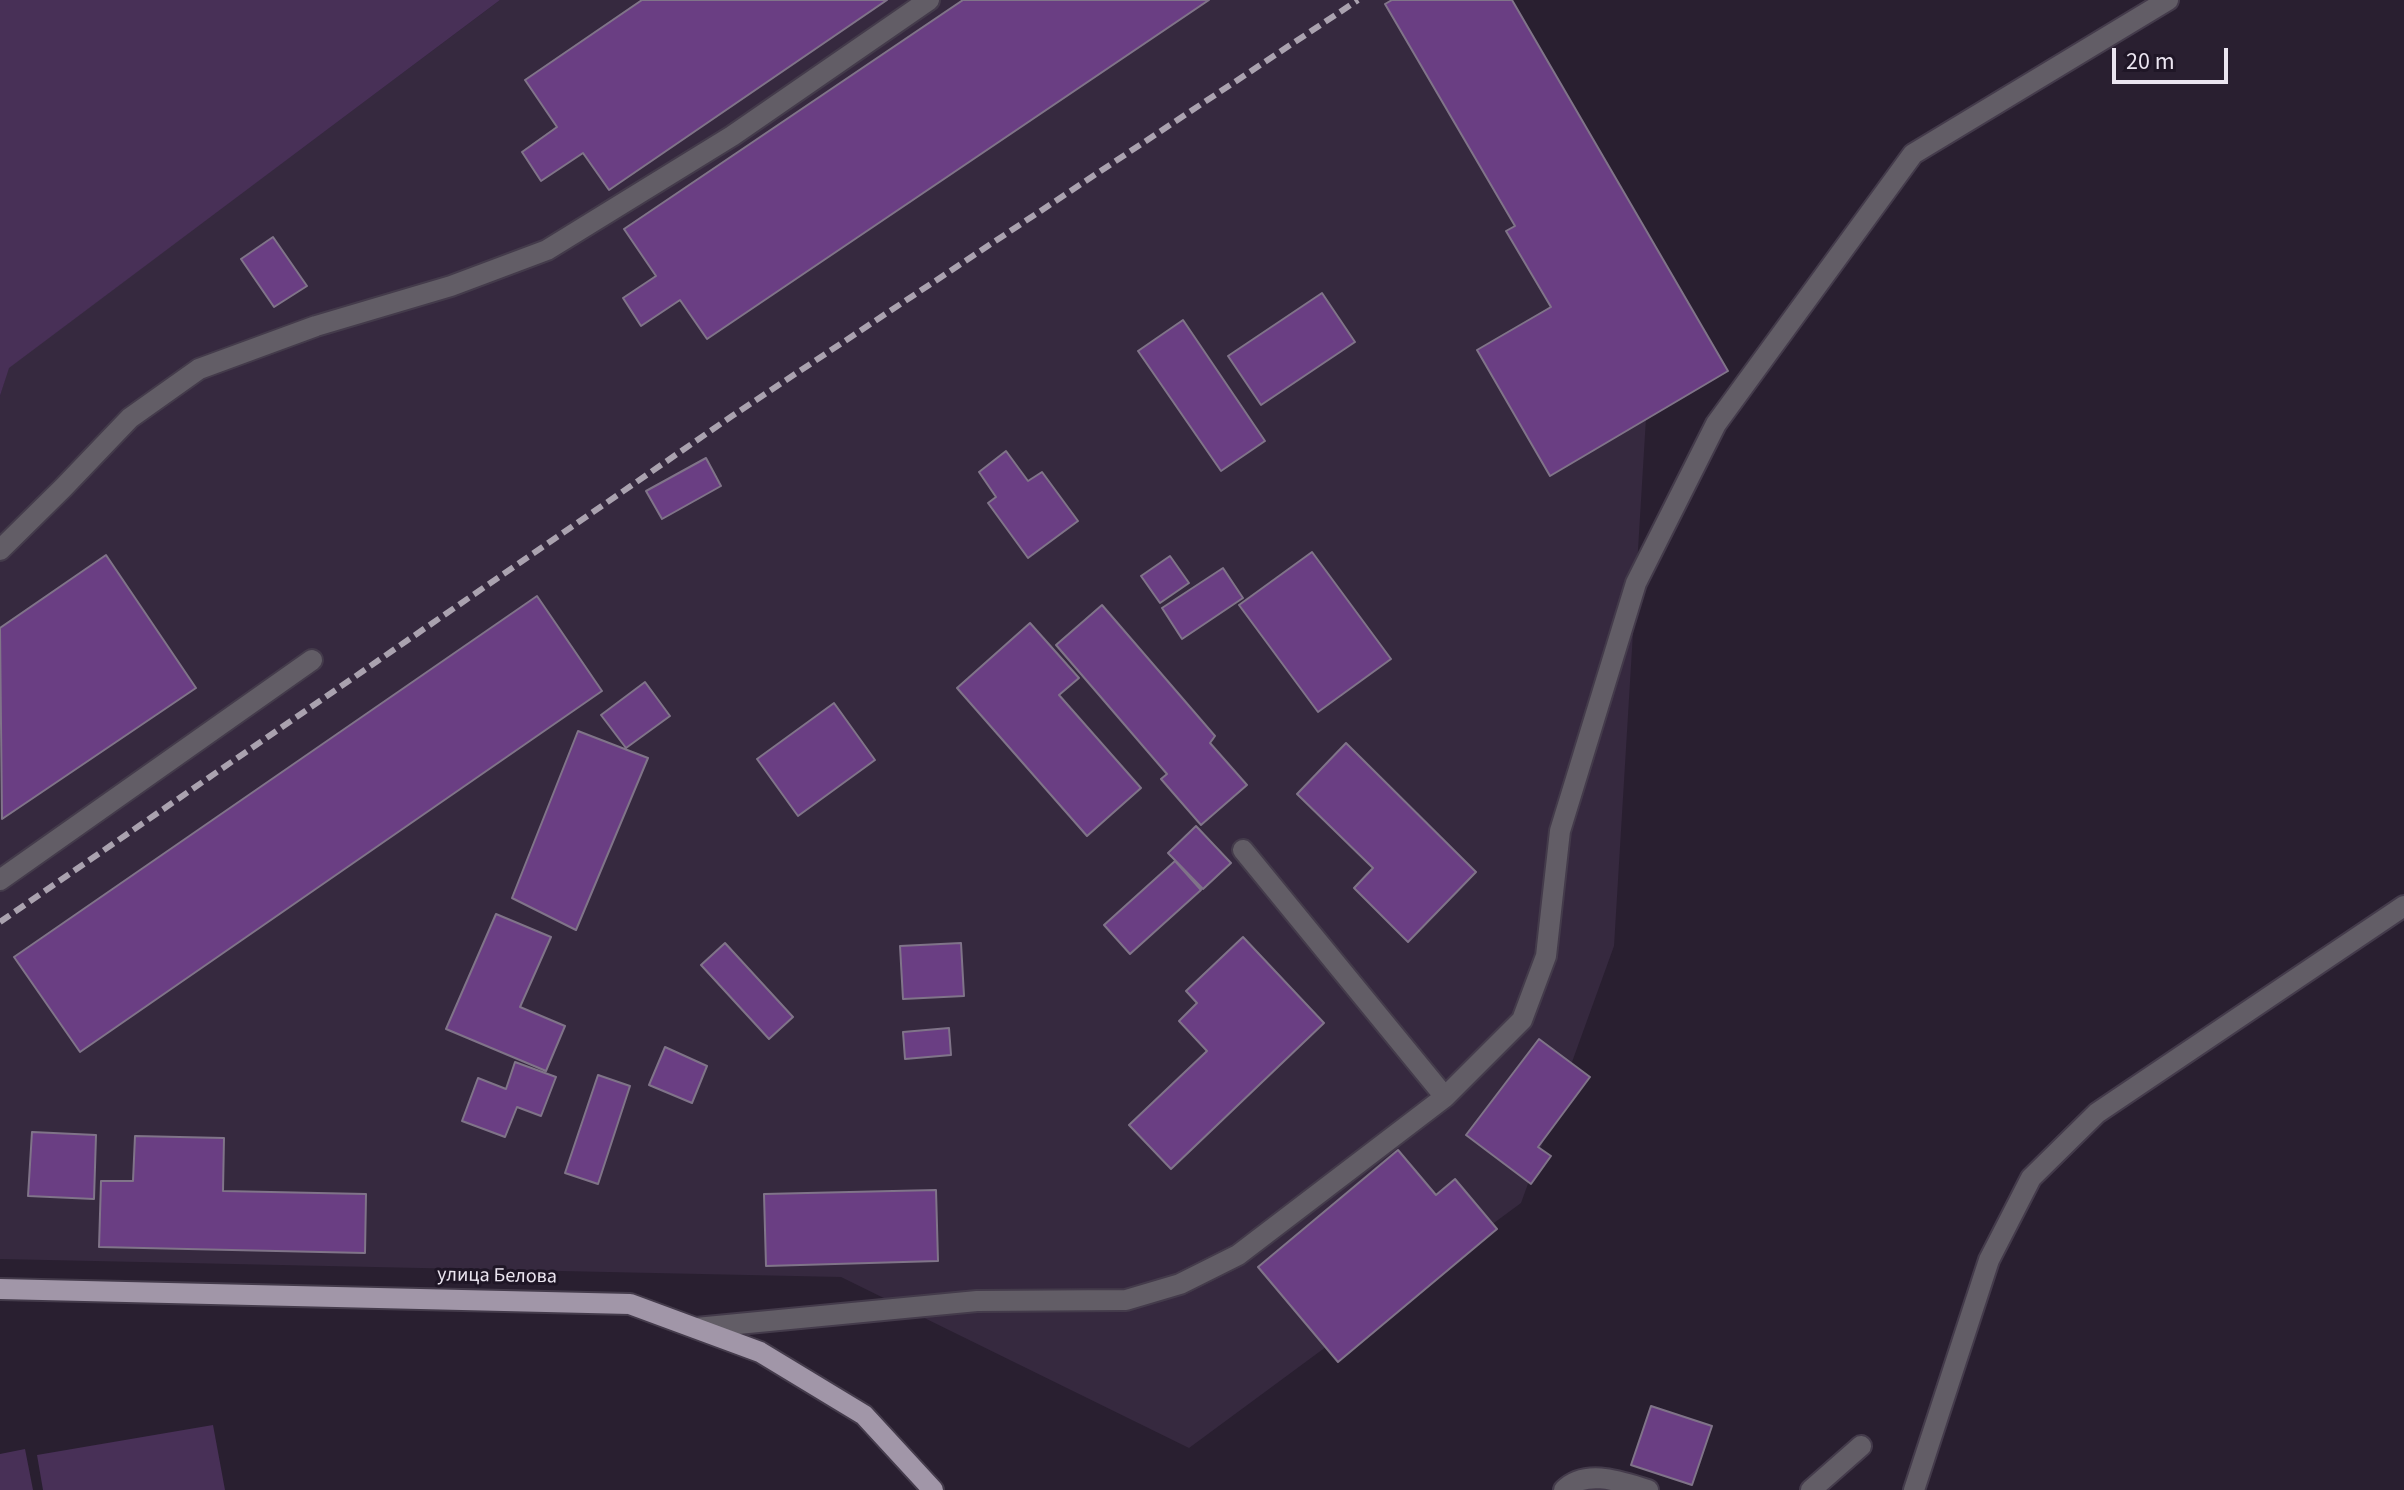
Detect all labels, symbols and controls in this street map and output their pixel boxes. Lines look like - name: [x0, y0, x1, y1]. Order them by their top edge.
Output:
- scale bar: [2116, 32, 2232, 82]
- text: 20 m: [2126, 44, 2175, 79]
- street label: улица Белова: [437, 1264, 557, 1290]

